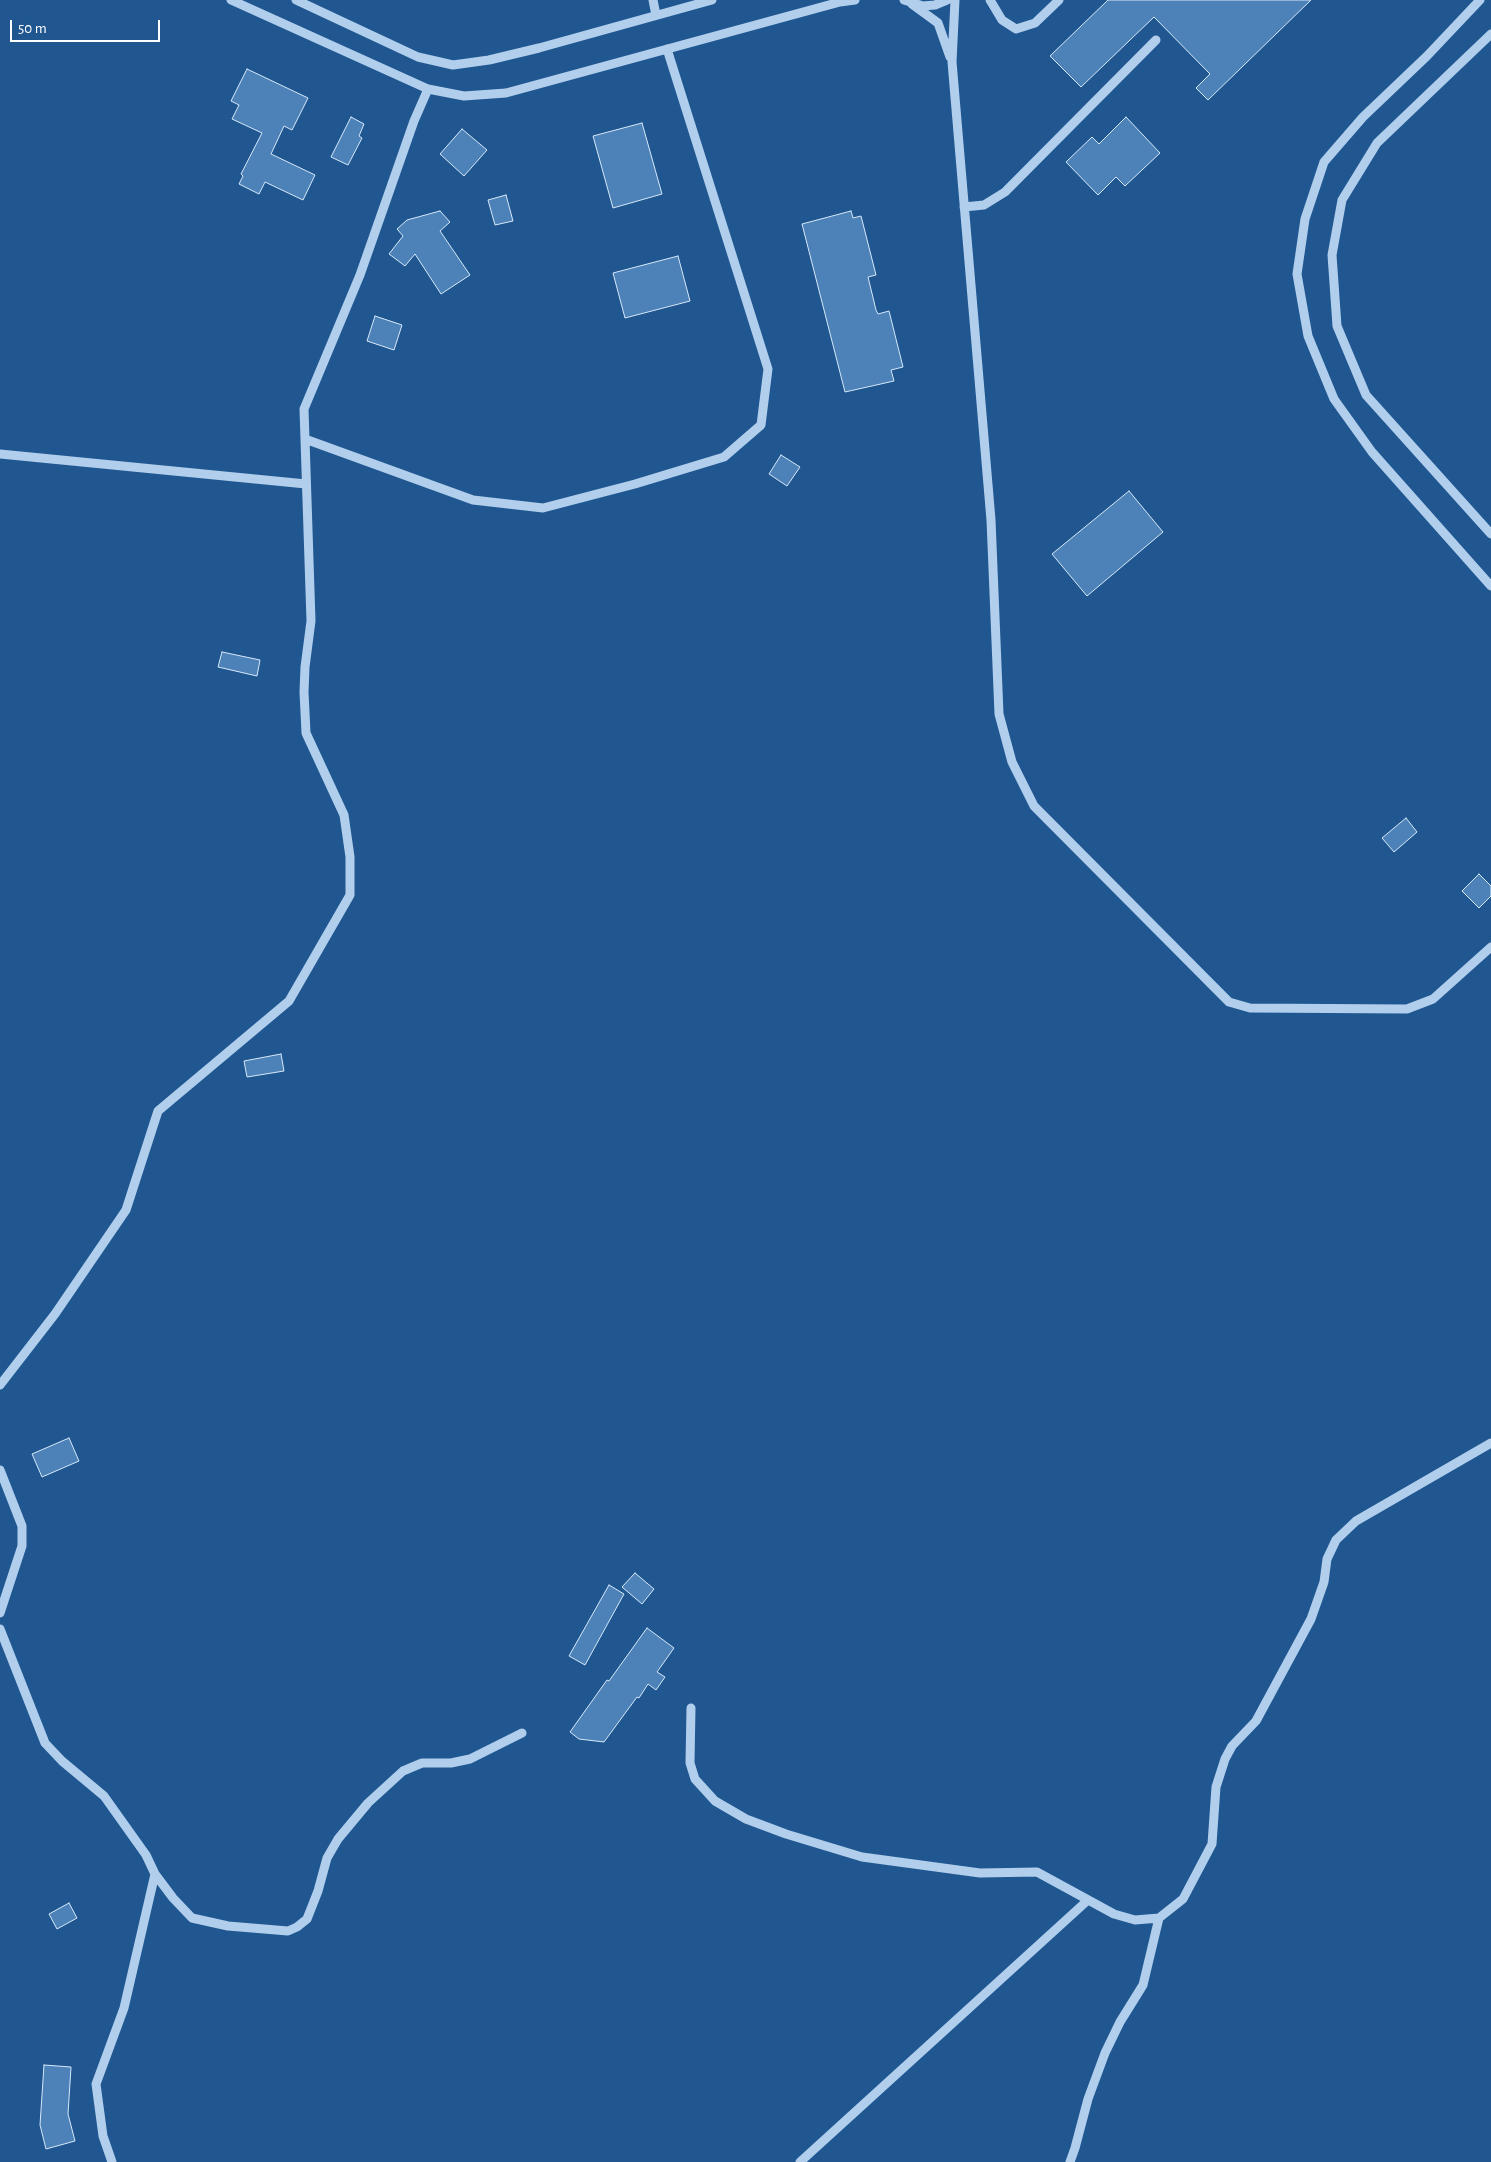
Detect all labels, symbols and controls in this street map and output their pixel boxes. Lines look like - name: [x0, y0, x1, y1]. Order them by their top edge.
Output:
- scale bar: [12, 10, 162, 42]
- text: 50 m: [18, 21, 47, 36]

